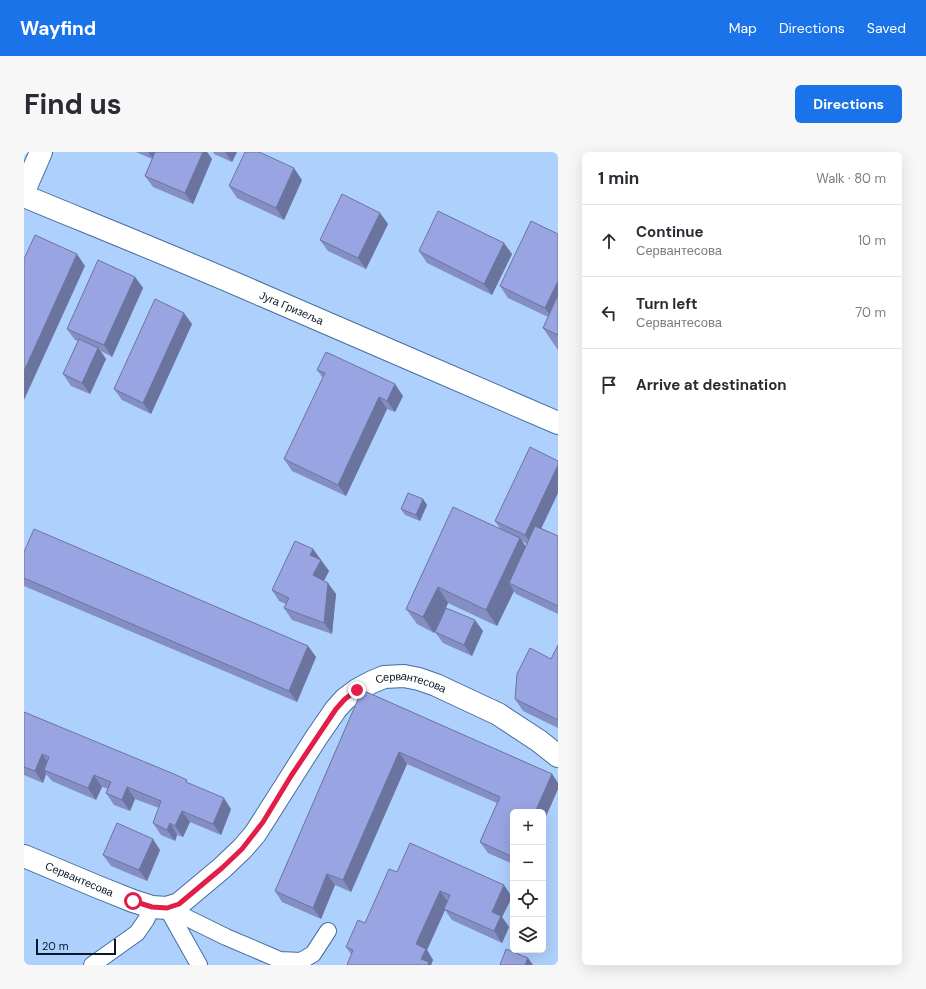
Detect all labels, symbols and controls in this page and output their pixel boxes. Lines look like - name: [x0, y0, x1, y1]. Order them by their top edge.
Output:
- text: Wayfind: [20, 16, 96, 41]
- text: Map: [729, 19, 757, 37]
- text: Directions: [779, 19, 845, 37]
- text: Saved: [867, 19, 906, 37]
- button: Directions: [795, 85, 902, 123]
- text: Find us: [24, 86, 122, 123]
- text: 1 min: [598, 167, 639, 189]
- text: Walk · 80 m: [816, 170, 886, 187]
- text: Continue: [636, 222, 704, 242]
- icon: ahead: [598, 230, 620, 252]
- text: 10 m: [858, 232, 886, 249]
- text: Сервантесова: [636, 242, 722, 259]
- street label: Југа Гризеља: [257, 288, 327, 328]
- text: Turn left: [636, 294, 697, 314]
- icon: left: [598, 302, 620, 324]
- text: 70 m: [855, 304, 886, 321]
- text: Сервантесова: [636, 314, 722, 331]
- icon: arrive: [598, 374, 620, 396]
- text: Arrive at destination: [636, 375, 787, 395]
- street label: Сервантесова: [373, 669, 449, 696]
- route end: [348, 681, 366, 699]
- map controls: [510, 809, 546, 953]
- button: +: [510, 809, 546, 845]
- button: −: [510, 845, 546, 881]
- street label: Сервантесова: [43, 859, 116, 900]
- button: locate: [510, 881, 546, 917]
- route start: [124, 892, 142, 910]
- button: layers: [510, 917, 546, 953]
- scale bar: [36, 937, 116, 956]
- text: 20 m: [42, 939, 68, 953]

